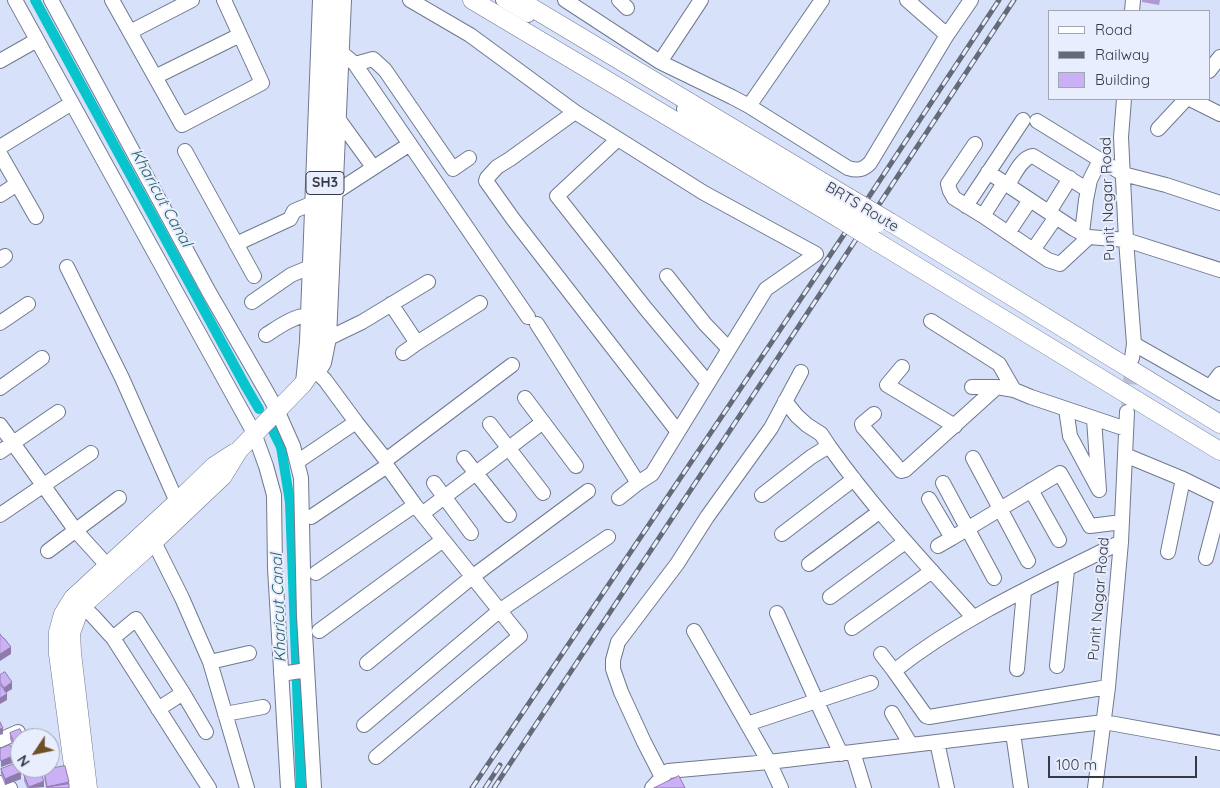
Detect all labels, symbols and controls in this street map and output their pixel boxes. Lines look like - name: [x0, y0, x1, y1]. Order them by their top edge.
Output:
- legend: [1048, 10, 1210, 100]
- text: Road: [1095, 20, 1132, 39]
- text: Railway: [1095, 45, 1150, 64]
- text: Building: [1095, 70, 1150, 89]
- street label: Punit Nagar Road: [1097, 137, 1119, 261]
- water label: Kharicut Canal: [126, 146, 196, 250]
- road number: SH3: [306, 172, 344, 194]
- street label: BRTS Route: [822, 178, 902, 236]
- street label: Punit Nagar Road: [1085, 536, 1113, 662]
- water label: Kharicut Canal: [268, 553, 290, 663]
- north arrow: [10, 728, 60, 778]
- scale bar: [1050, 746, 1199, 778]
- text: N: [13, 752, 34, 770]
- text: 100 m: [1056, 755, 1097, 774]

